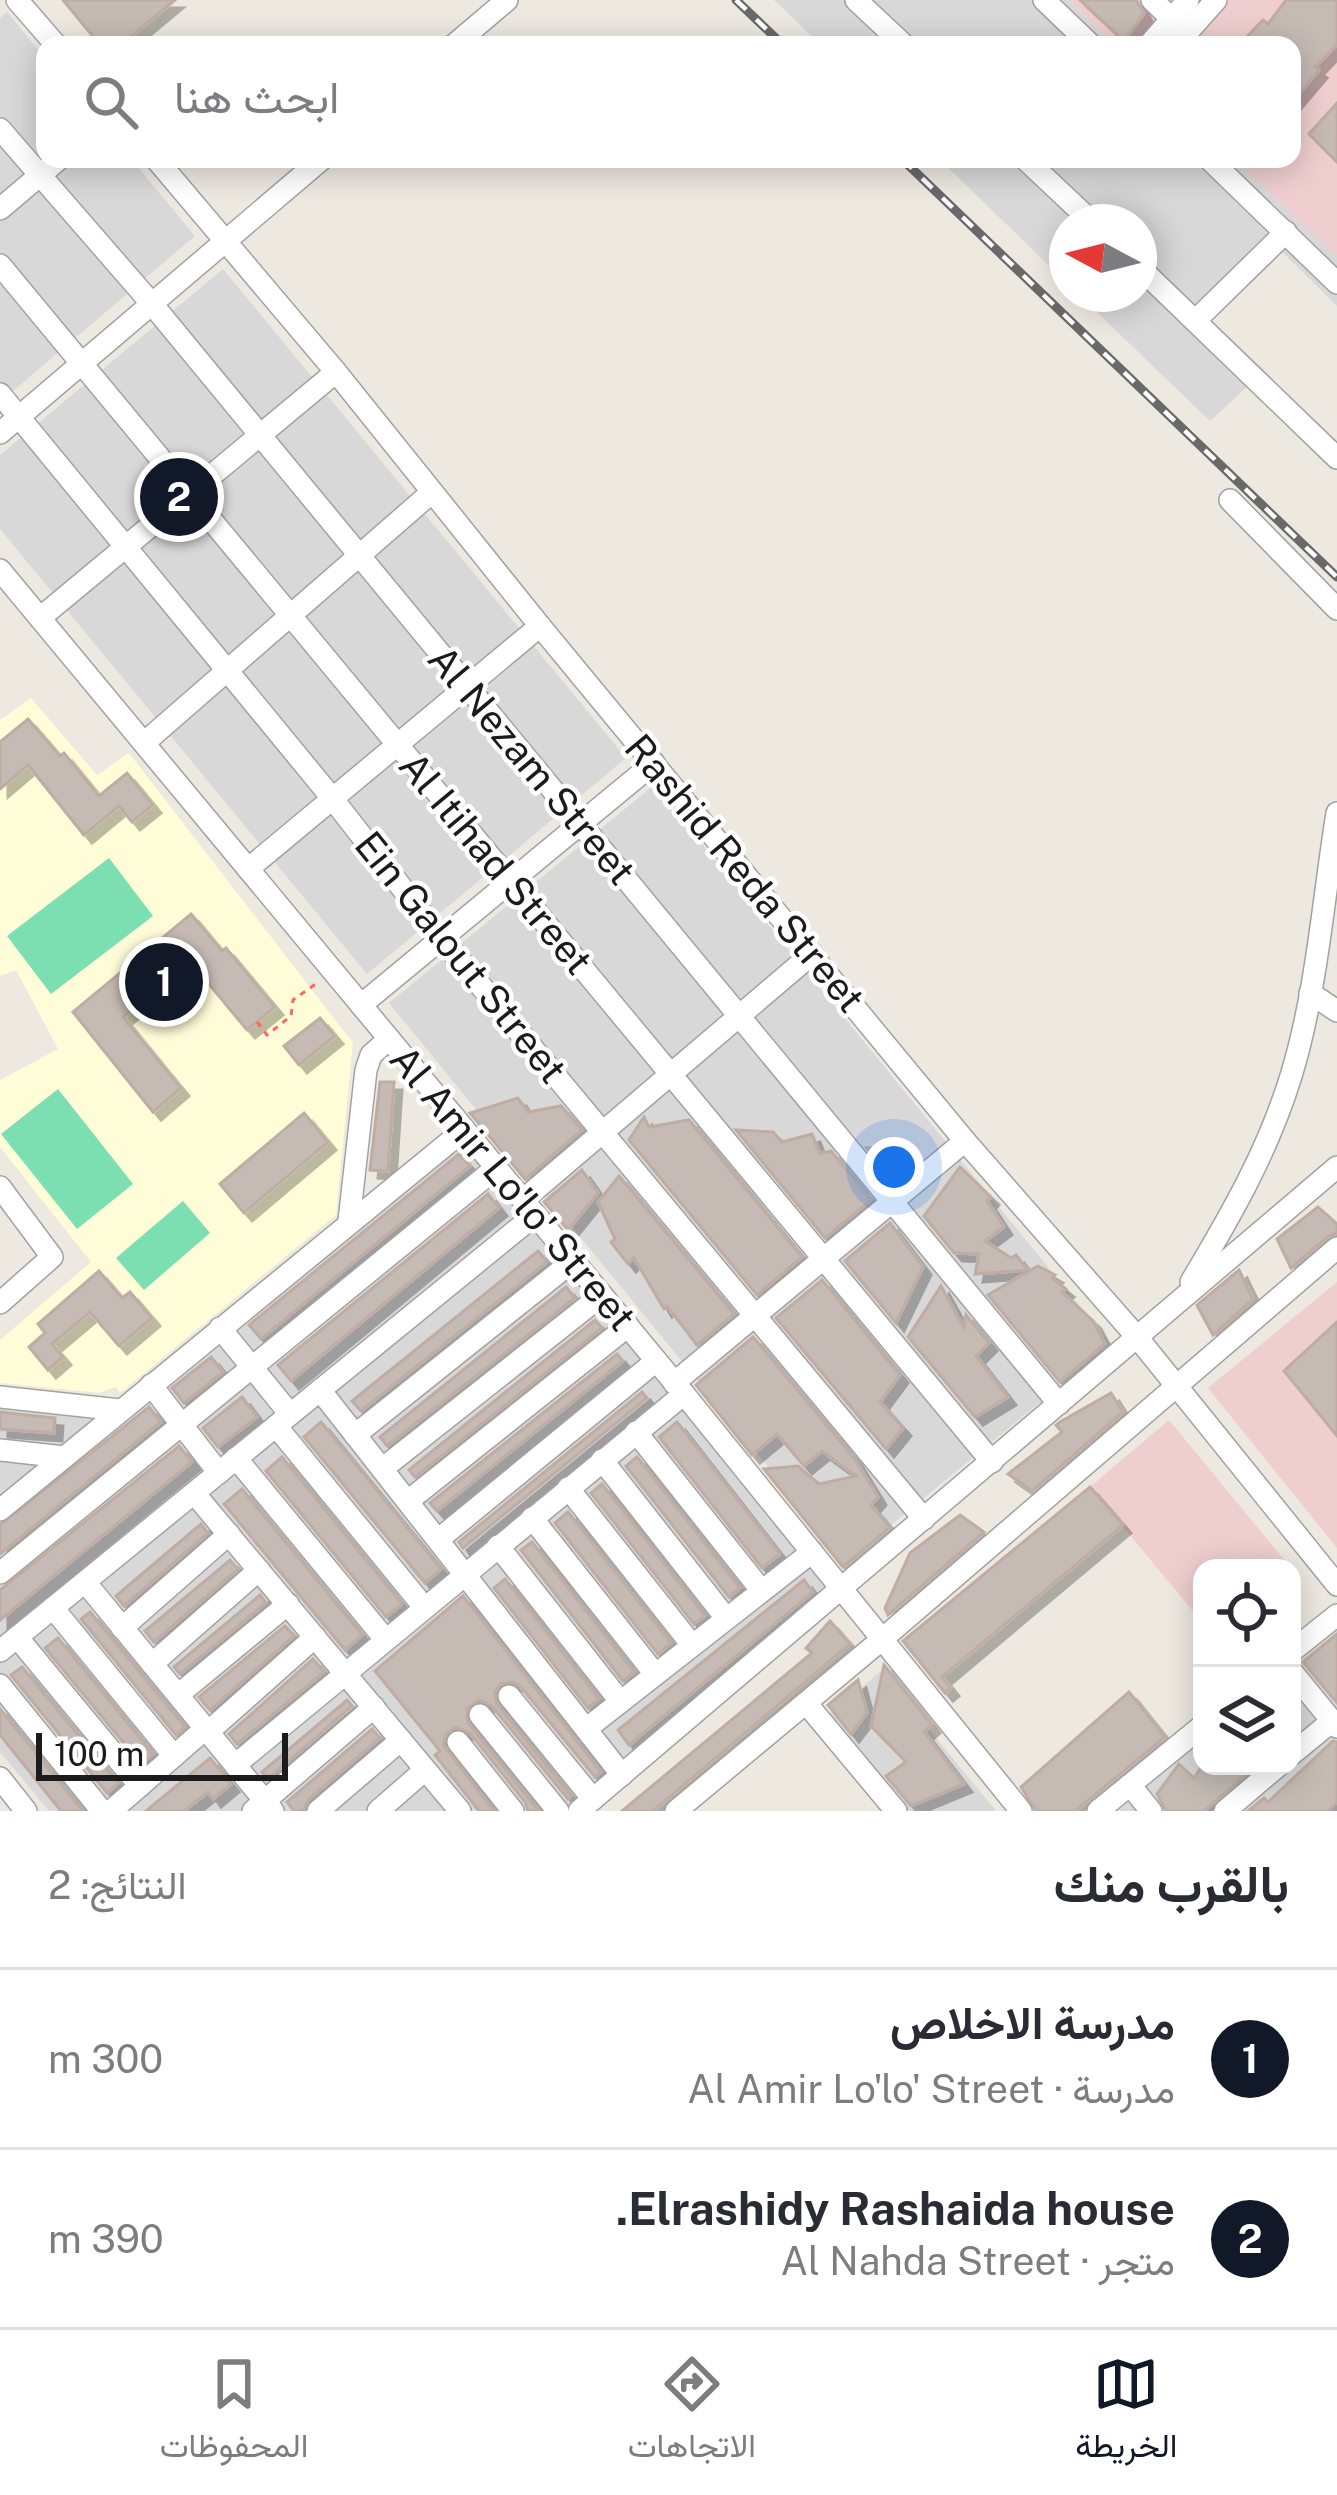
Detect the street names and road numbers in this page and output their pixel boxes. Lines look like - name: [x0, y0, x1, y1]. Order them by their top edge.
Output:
- street label: Al Nezam Street: [419, 636, 645, 894]
- street label: Rashid Reda Street: [616, 725, 874, 1021]
- street label: Al Itihad Street: [390, 743, 602, 983]
- street label: Ein Galout Street: [346, 822, 576, 1092]
- street label: Al Amir Lo'lo' Street: [381, 1036, 645, 1340]

